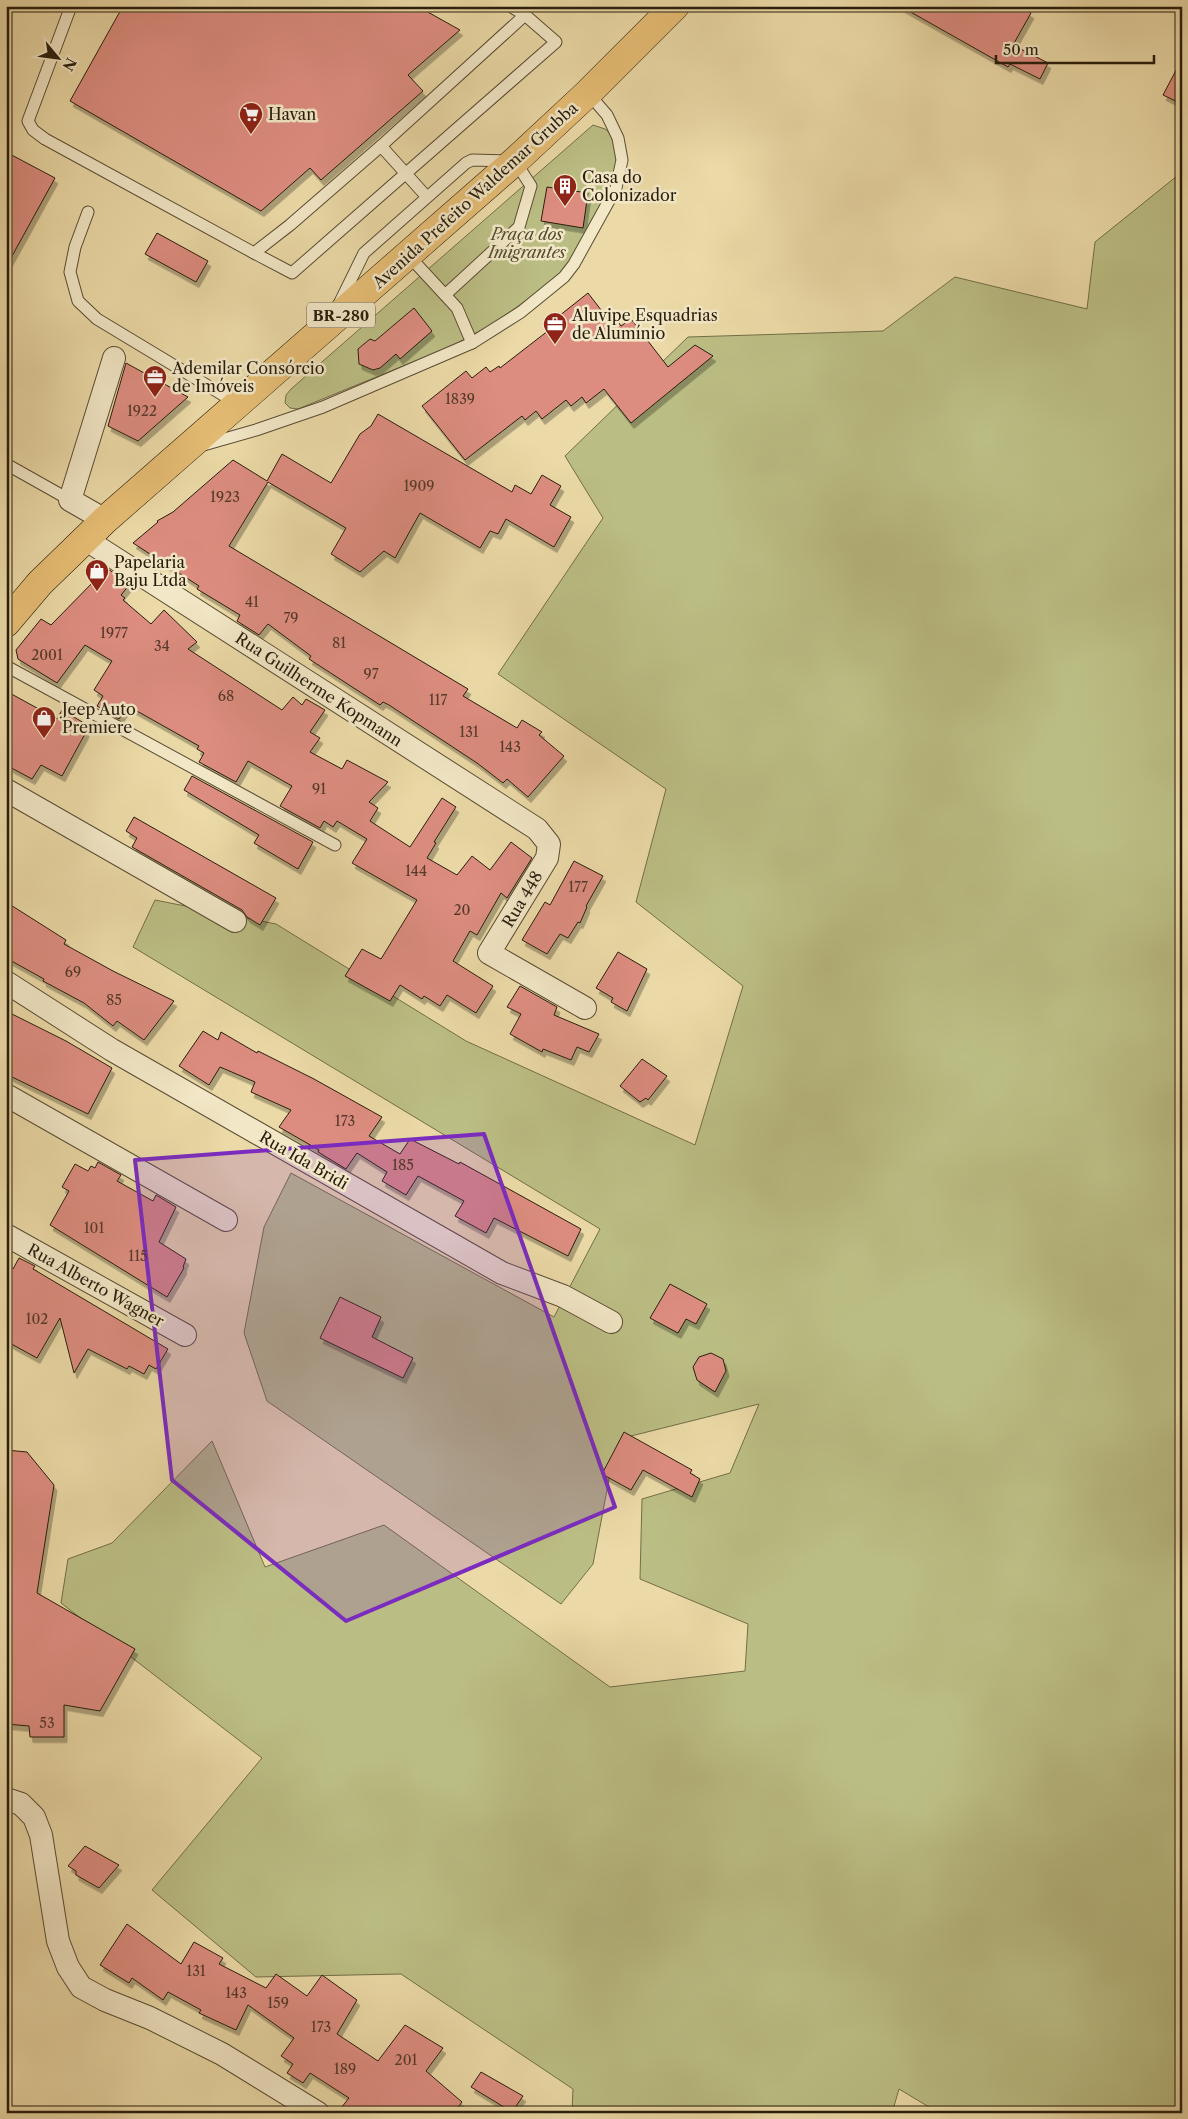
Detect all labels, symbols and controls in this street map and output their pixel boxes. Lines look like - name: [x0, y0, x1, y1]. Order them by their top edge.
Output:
- north arrow: [32, 32, 82, 82]
- scale bar: [996, 32, 1153, 64]
- text: 50 m: [1003, 40, 1039, 59]
- text: N: [59, 55, 80, 74]
- street label: Avenida Prefeito Waldemar Grubba: [368, 97, 582, 293]
- supermarket icon: Havan: [238, 101, 264, 135]
- place label: Havan: [268, 104, 316, 124]
- place label: Casa do Colonizador: [582, 167, 677, 205]
- building icon: Casa do Colonizador: [552, 173, 578, 207]
- park label: Praça dos Imigrantes: [486, 224, 566, 262]
- road number: BR-280: [307, 302, 375, 328]
- place label: Aluvipe Esquadrias de Alumínio: [571, 305, 718, 343]
- office icon: Aluvipe Esquadrias de Alumínio: [542, 311, 568, 345]
- place label: Ademilar Consórcio de Imóveis: [171, 358, 325, 396]
- office icon: Ademilar Consórcio de Imóveis: [142, 364, 168, 398]
- house number: 1839: [445, 390, 475, 408]
- house number: 1922: [127, 402, 157, 420]
- house number: 1909: [403, 477, 435, 495]
- house number: 1923: [210, 488, 240, 506]
- place label: Papelaria Baju Ltda: [114, 552, 187, 590]
- shop icon: Papelaria Baju Ltda: [84, 558, 110, 592]
- house number: 41: [245, 593, 259, 611]
- house number: 79: [283, 609, 299, 627]
- house number: 1977: [100, 624, 128, 642]
- street label: Rua Guilherme Kopmann: [232, 627, 406, 751]
- house number: 81: [332, 634, 346, 652]
- house number: 34: [154, 637, 170, 655]
- house number: 2001: [31, 646, 63, 664]
- house number: 97: [363, 665, 379, 683]
- house number: 68: [218, 687, 234, 705]
- house number: 117: [429, 691, 447, 709]
- place label: Jeep Auto Premiere: [59, 699, 136, 737]
- shop icon: Jeep Auto Premiere: [31, 705, 57, 739]
- house number: 131: [459, 723, 479, 741]
- house number: 143: [499, 738, 521, 756]
- house number: 91: [312, 780, 326, 798]
- house number: 144: [405, 862, 427, 880]
- street label: Rua 448: [497, 867, 547, 931]
- house number: 177: [568, 878, 588, 896]
- house number: 20: [454, 901, 471, 919]
- house number: 69: [65, 963, 81, 981]
- house number: 85: [106, 991, 122, 1009]
- house number: 173: [335, 1112, 355, 1130]
- street label: Rua Ida Bridi: [256, 1127, 352, 1194]
- house number: 185: [392, 1156, 414, 1174]
- house number: 101: [84, 1219, 104, 1237]
- street label: Rua Alberto Wagner: [24, 1239, 168, 1331]
- house number: 115: [128, 1247, 148, 1265]
- house number: 102: [26, 1310, 48, 1328]
- house number: 53: [39, 1714, 55, 1732]
- house number: 131: [186, 1962, 206, 1980]
- house number: 143: [225, 1984, 247, 2002]
- house number: 159: [267, 1994, 289, 2012]
- house number: 173: [311, 2018, 331, 2036]
- house number: 201: [395, 2051, 418, 2069]
- house number: 189: [334, 2060, 356, 2078]

